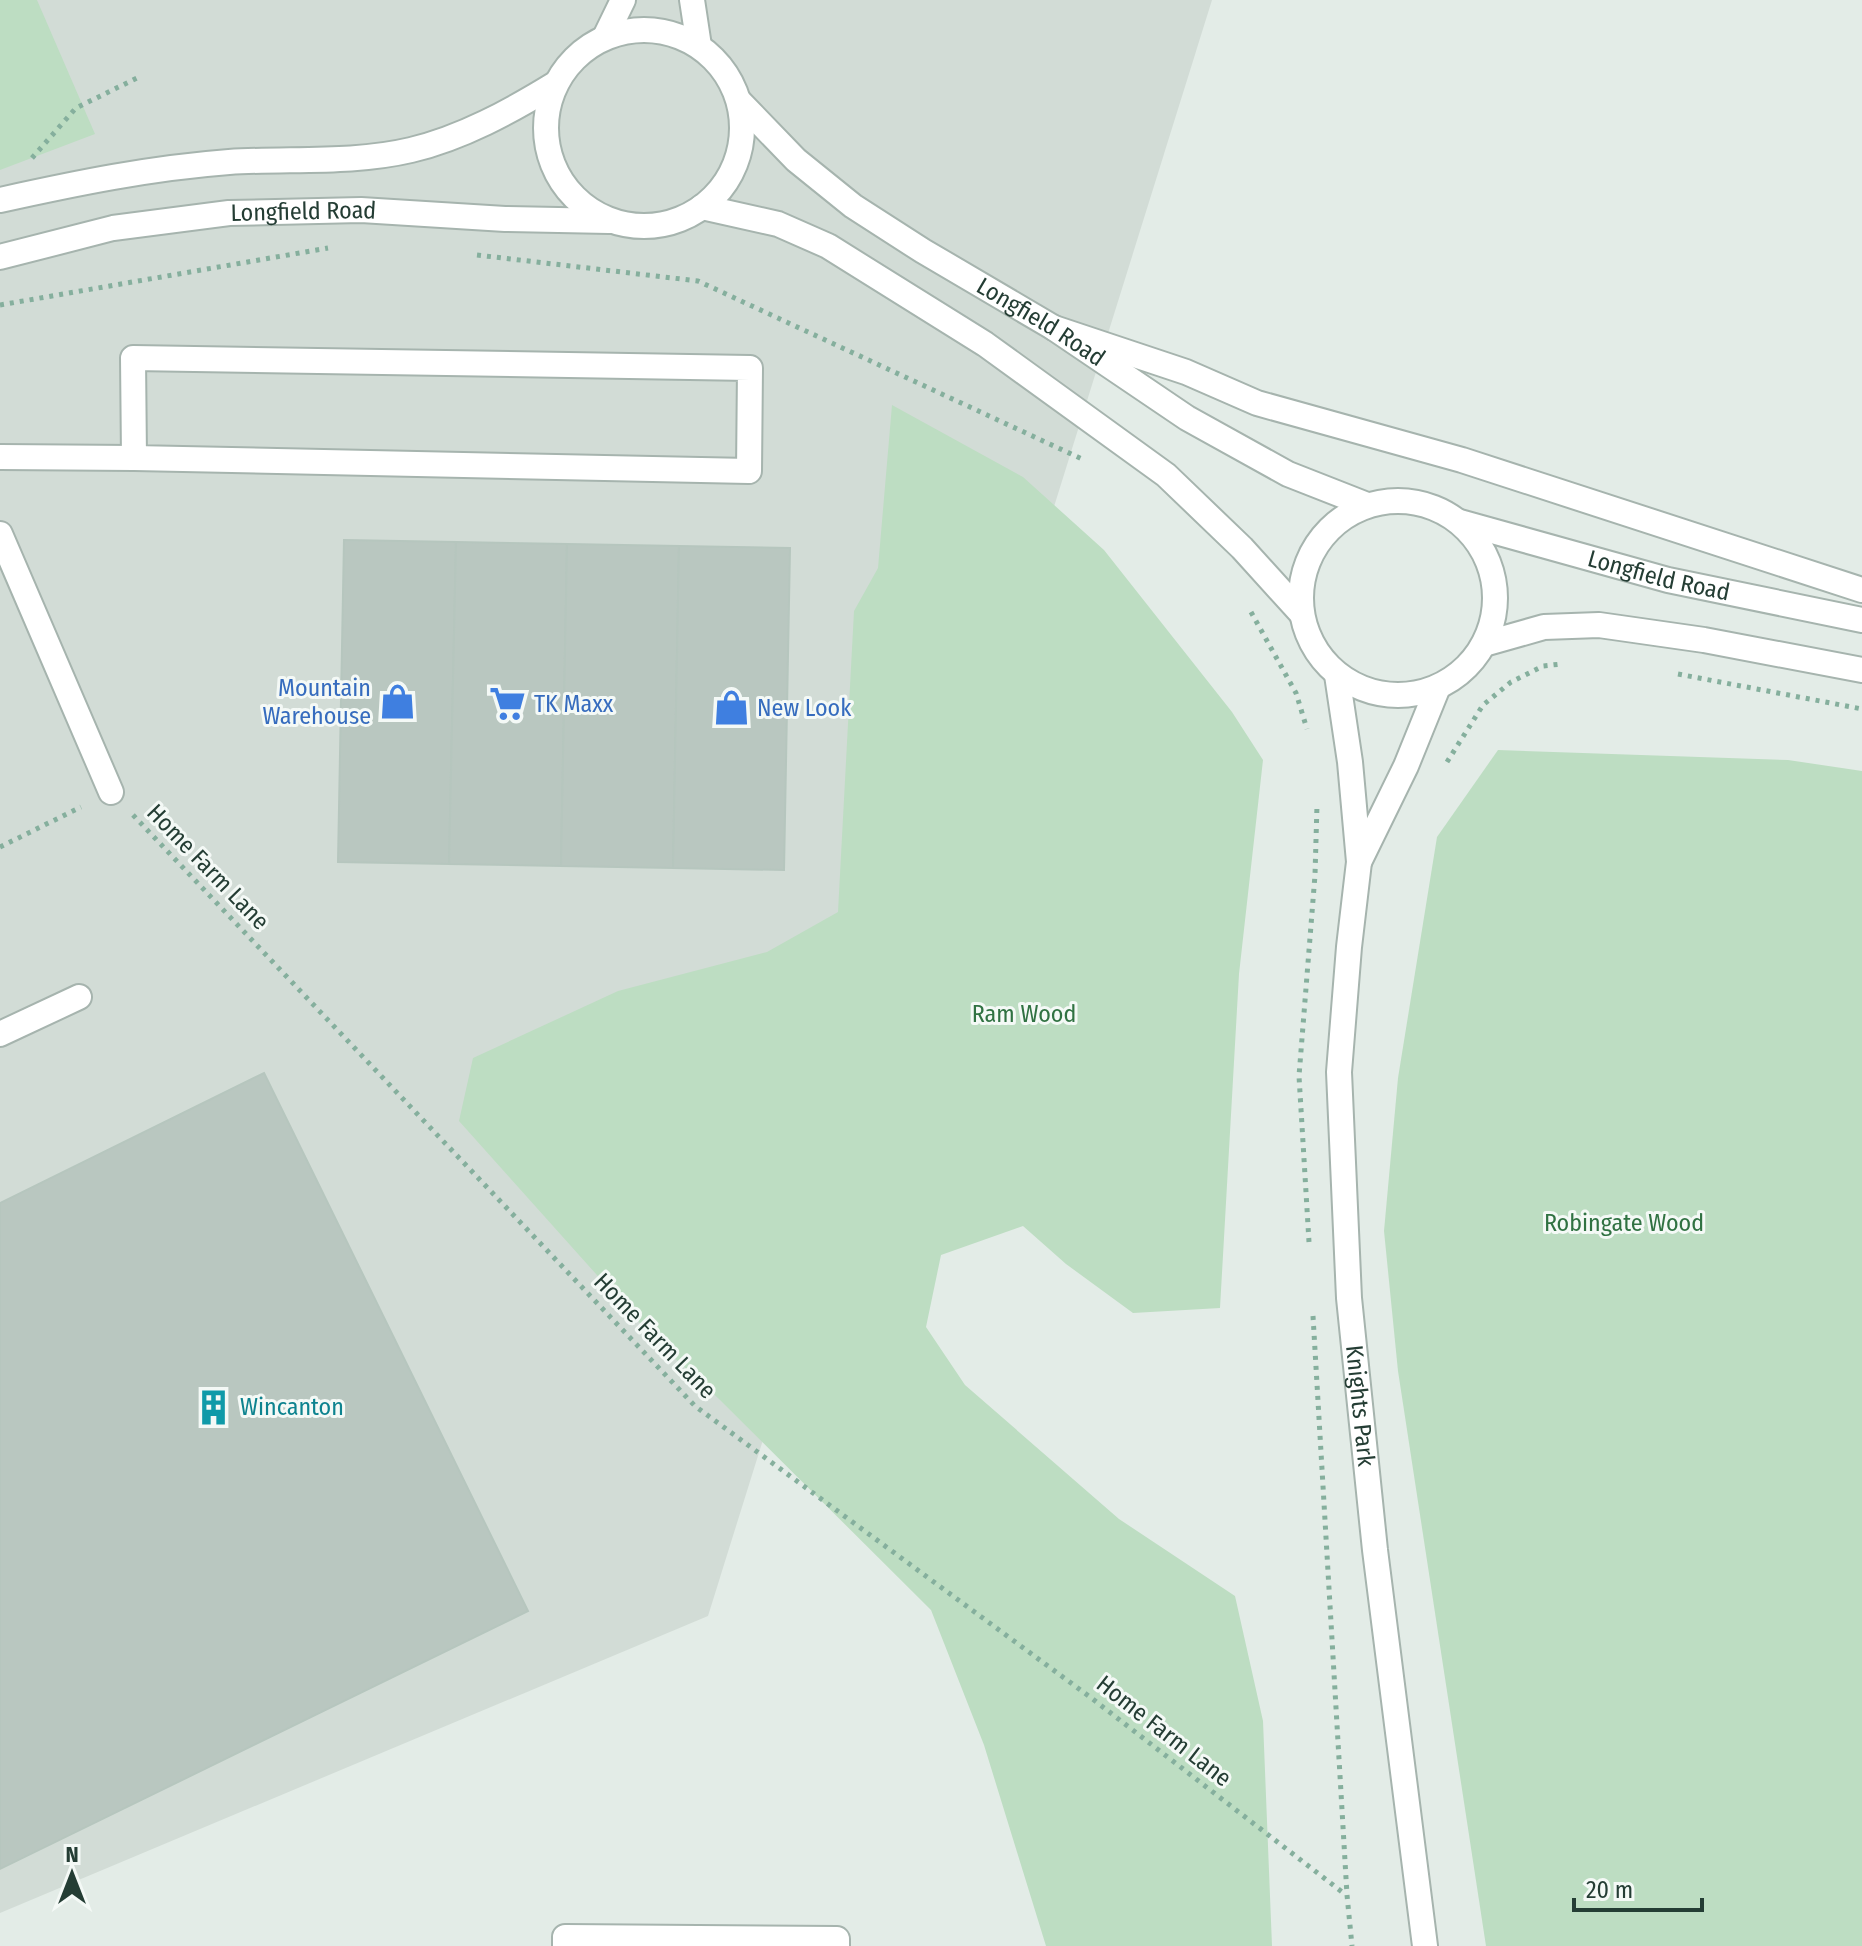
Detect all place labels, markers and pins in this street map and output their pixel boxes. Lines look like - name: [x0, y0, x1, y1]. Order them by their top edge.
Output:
- place label: Mountain Warehouse: [262, 674, 371, 730]
- shop icon: Mountain Warehouse: [378, 683, 416, 721]
- supermarket icon: TK Maxx: [489, 685, 527, 723]
- shop icon: New Look: [712, 689, 750, 727]
- place label: TK Maxx: [534, 690, 614, 718]
- place label: New Look: [757, 694, 852, 722]
- building icon: Wincanton: [195, 1388, 233, 1426]
- place label: Wincanton: [240, 1393, 344, 1421]

